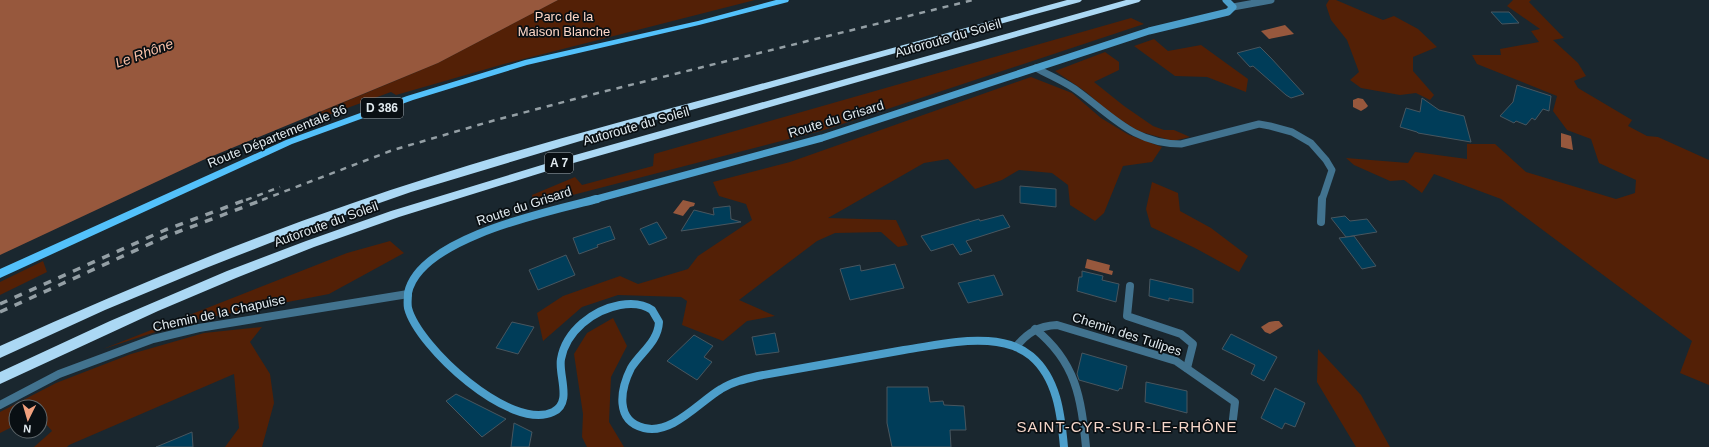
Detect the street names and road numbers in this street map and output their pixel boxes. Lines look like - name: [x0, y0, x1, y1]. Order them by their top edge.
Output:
- street label: Autoroute du Soleil: [893, 16, 1003, 60]
- street label: Route du Grisard: [786, 97, 886, 141]
- road number: D 386: [361, 98, 403, 118]
- street label: Route Départementale 86: [205, 101, 349, 171]
- street label: Autoroute du Soleil: [581, 104, 691, 148]
- road number: A 7: [545, 153, 573, 173]
- street label: Route du Grisard: [475, 184, 573, 228]
- street label: Autoroute du Soleil: [272, 198, 380, 250]
- street label: Chemin de la Chapuise: [151, 292, 287, 334]
- street label: Chemin des Tulipes: [1070, 309, 1184, 359]

